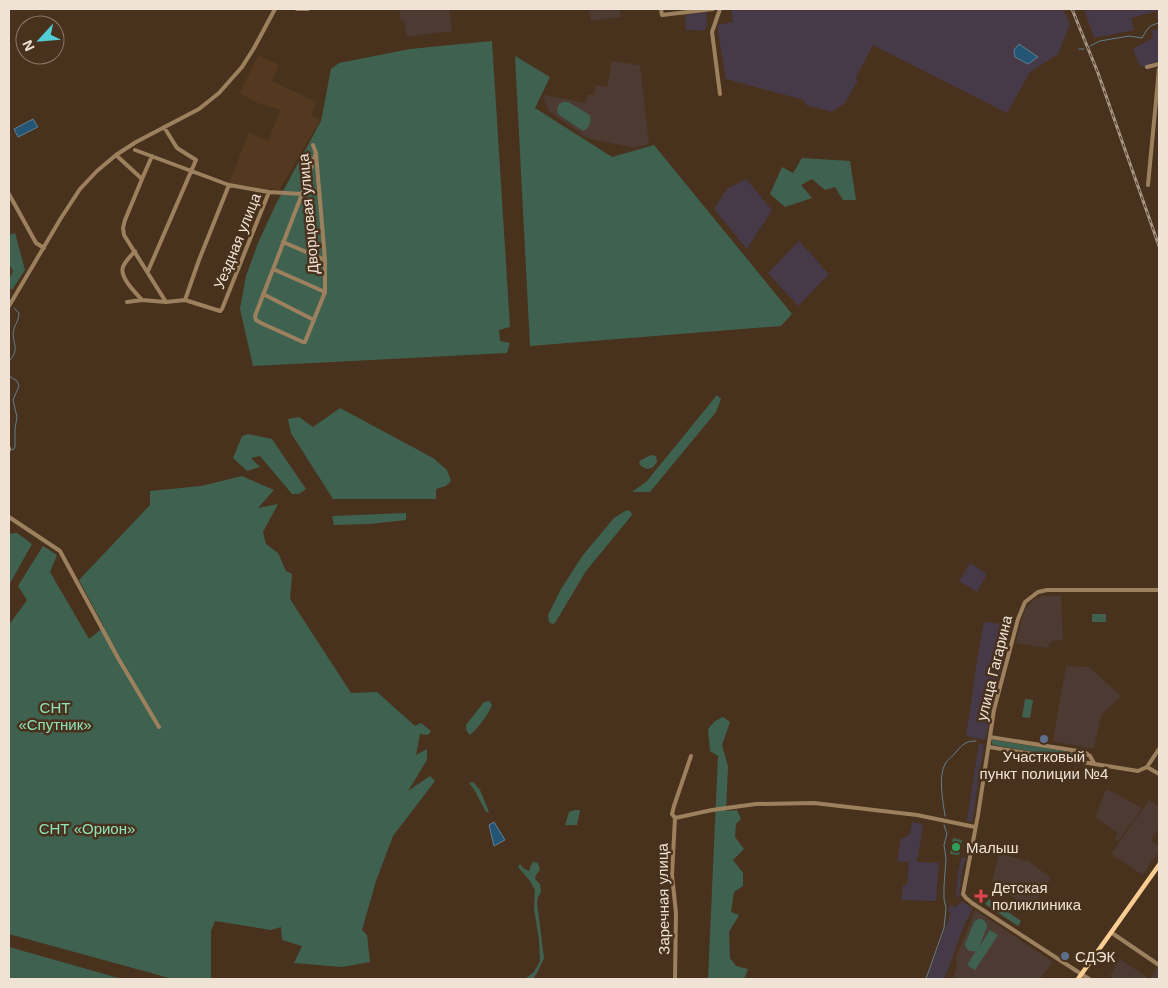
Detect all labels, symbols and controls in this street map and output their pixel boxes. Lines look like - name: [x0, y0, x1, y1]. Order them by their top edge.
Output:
- north arrow: [15, 15, 65, 65]
- text: N: [19, 38, 38, 54]
- street label: Дворцовая улица: [294, 152, 322, 275]
- street label: Уездная улица: [210, 190, 264, 291]
- street label: улица Гагарина: [973, 613, 1015, 722]
- park label: СНТ «Спутник»: [18, 699, 92, 733]
- marker: Участковый пункт полиции №4: [1038, 733, 1050, 745]
- place label: Участковый пункт полиции №4: [980, 748, 1108, 782]
- park label: СНТ «Орион»: [39, 820, 135, 837]
- place label: Малыш: [966, 839, 1019, 856]
- marker: Малыш: [950, 841, 962, 853]
- street label: Заречная улица: [654, 842, 672, 955]
- place label: Детская поликлиника: [992, 879, 1082, 913]
- marker: Детская поликлиника: [974, 889, 988, 903]
- place label: СДЭК: [1075, 948, 1115, 965]
- marker: СДЭК: [1059, 950, 1071, 962]

